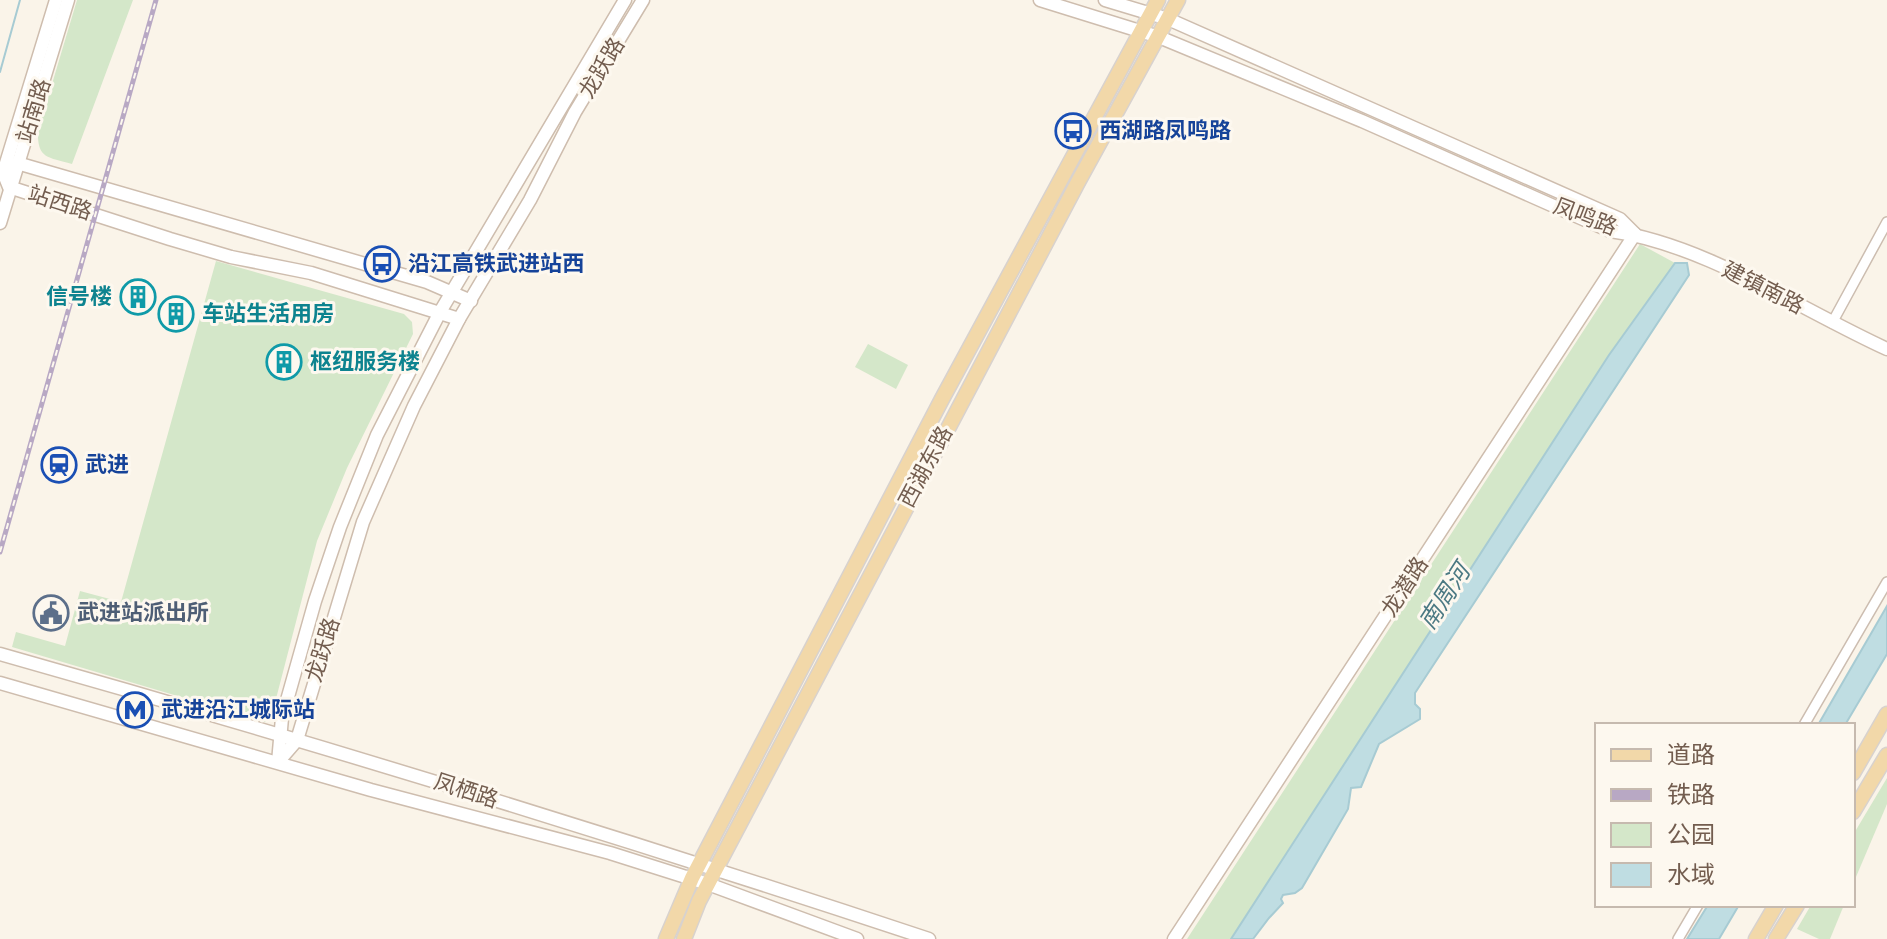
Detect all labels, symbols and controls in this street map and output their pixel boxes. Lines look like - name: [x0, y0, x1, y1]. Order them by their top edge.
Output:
- street label: 龙跃路: [574, 33, 630, 103]
- street label: 站南路: [12, 76, 56, 146]
- bus stop icon: 西湖路凤鸣路: [1054, 112, 1092, 150]
- place label: 西湖路凤鸣路: [1099, 118, 1231, 144]
- street label: 站西路: [25, 180, 95, 226]
- street label: 凤鸣路: [1550, 193, 1620, 241]
- bus stop icon: 沿江高铁武进站西: [363, 245, 401, 283]
- place label: 沿江高铁武进站西: [408, 251, 584, 277]
- street label: 建镇南路: [1718, 256, 1808, 320]
- building icon: 信号楼: [119, 278, 157, 316]
- place label: 信号楼: [46, 284, 112, 310]
- building icon: 车站生活用房: [157, 295, 195, 333]
- place label: 车站生活用房: [202, 301, 334, 327]
- building icon: 枢纽服务楼: [265, 343, 303, 381]
- place label: 枢纽服务楼: [310, 349, 420, 375]
- street label: 西湖东路: [894, 422, 958, 512]
- station icon: 武进: [40, 446, 78, 484]
- place label: 武进: [85, 452, 129, 478]
- street label: 龙潜路: [1376, 552, 1434, 622]
- water label: 南周河: [1413, 556, 1479, 635]
- public building icon: 武进站派出所: [32, 594, 70, 632]
- place label: 武进站派出所: [77, 600, 209, 626]
- street label: 龙跃路: [301, 615, 345, 685]
- metro station icon: 武进沿江城际站: [116, 691, 154, 729]
- place label: 武进沿江城际站: [161, 697, 315, 723]
- legend: [1595, 723, 1855, 907]
- text: 道路: [1667, 741, 1715, 770]
- street label: 凤栖路: [431, 768, 501, 814]
- text: 铁路: [1667, 781, 1715, 810]
- text: 公园: [1667, 821, 1715, 850]
- text: 水域: [1667, 861, 1715, 890]

